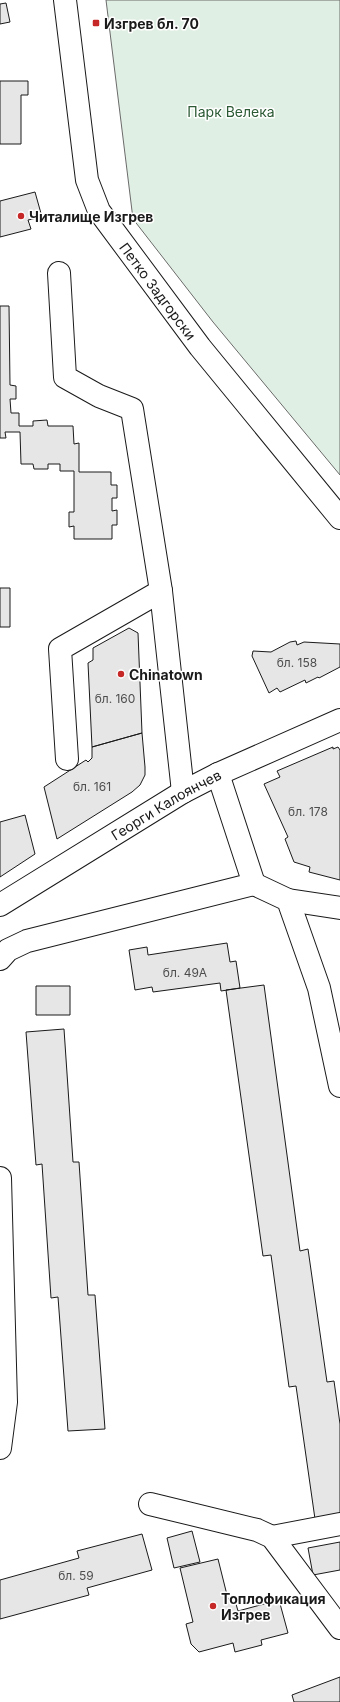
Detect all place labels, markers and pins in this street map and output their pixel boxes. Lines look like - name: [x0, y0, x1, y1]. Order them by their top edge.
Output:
- place label: Изгрев бл. 70: [104, 15, 199, 32]
- marker: Изгрев бл. 70: [91, 18, 101, 28]
- place label: Читалище Изгрев: [29, 208, 153, 225]
- marker: Читалище Изгрев: [16, 211, 26, 221]
- place label: Chinatown: [129, 666, 203, 683]
- marker: Chinatown: [116, 669, 126, 679]
- place label: Топлофикация Изгрев: [221, 1590, 325, 1623]
- marker: Топлофикация Изгрев: [208, 1601, 218, 1611]

